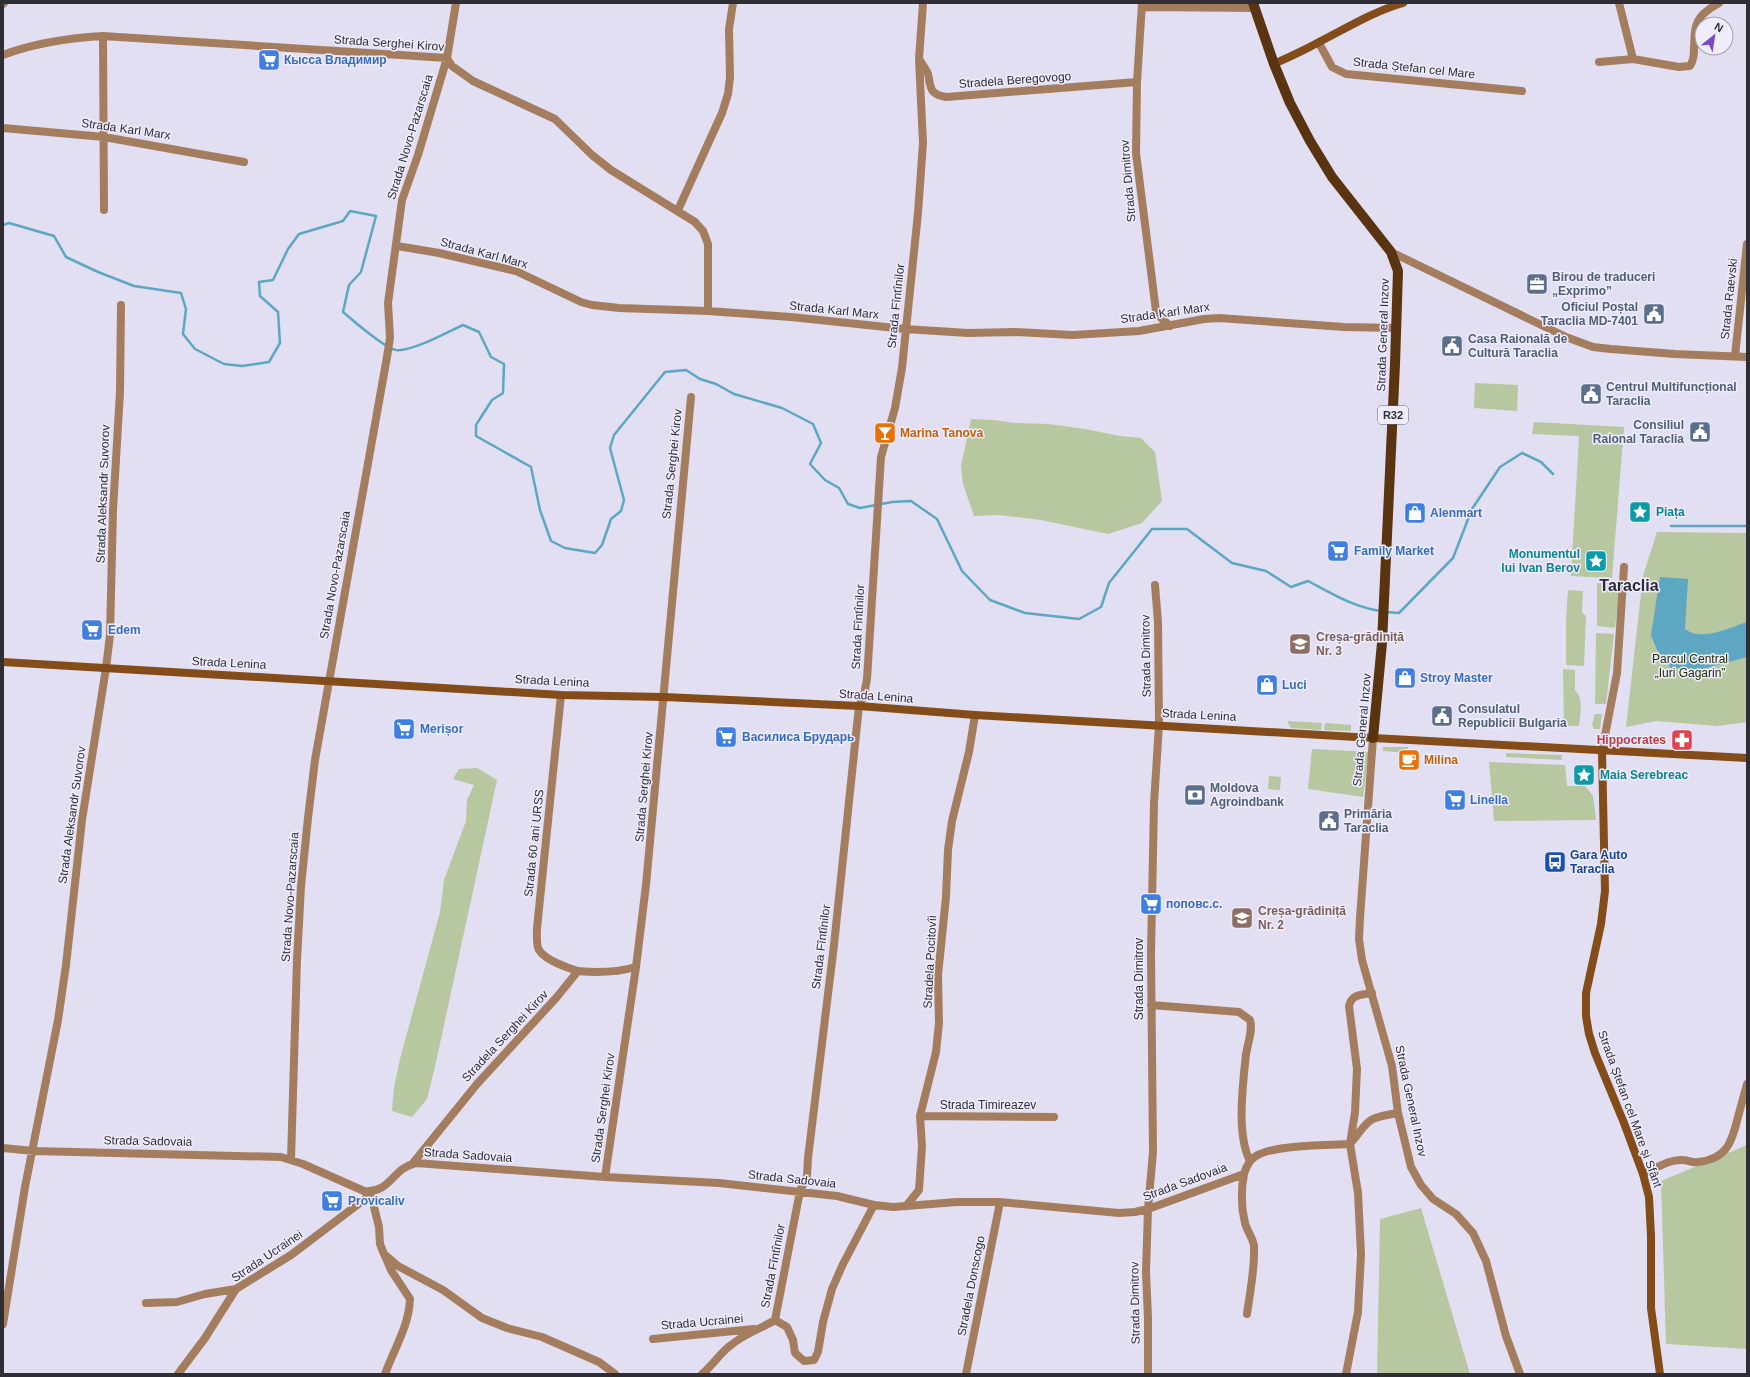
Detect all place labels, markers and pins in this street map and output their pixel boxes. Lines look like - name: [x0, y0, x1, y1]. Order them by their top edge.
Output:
- supermarket icon: Кысса Владимир: [256, 47, 282, 73]
- place label: Кысса Владимир: [284, 53, 387, 67]
- place label: Birou de traduceri „Exprimo”: [1552, 270, 1655, 298]
- office icon: Birou de traduceri „Exprimo”: [1524, 271, 1550, 297]
- place label: Oficiul Poștal Taraclia MD-7401: [1541, 300, 1638, 328]
- public building icon: Oficiul Poștal Taraclia MD-7401: [1641, 301, 1667, 327]
- place label: Casa Raională de Cultură Taraclia: [1468, 332, 1568, 360]
- public building icon: Casa Raională de Cultură Taraclia: [1439, 333, 1465, 359]
- place label: Centrul Multifuncțional Taraclia: [1606, 380, 1737, 408]
- public building icon: Centrul Multifuncțional Taraclia: [1578, 381, 1604, 407]
- place label: Consiliul Raional Taraclia: [1593, 418, 1684, 446]
- public building icon: Consiliul Raional Taraclia: [1687, 419, 1713, 445]
- bar icon: Marina Tanova: [872, 420, 898, 446]
- place label: Marina Tanova: [900, 426, 983, 440]
- place icon: Piața: [1627, 499, 1653, 525]
- shop icon: Alenmart: [1402, 500, 1428, 526]
- place label: Piața: [1656, 505, 1685, 519]
- place label: Alenmart: [1430, 506, 1482, 520]
- supermarket icon: Family Market: [1325, 538, 1351, 564]
- place label: Family Market: [1354, 544, 1434, 558]
- place label: Monumentul lui Ivan Berov: [1501, 547, 1580, 575]
- place icon: Monumentul lui Ivan Berov: [1583, 548, 1609, 574]
- supermarket icon: Edem: [79, 617, 105, 643]
- place label: Edem: [108, 623, 141, 637]
- place label: Creșa-grădiniță Nr. 3: [1316, 630, 1404, 658]
- school or university icon: Creșa-grădiniță Nr. 3: [1287, 631, 1313, 657]
- shop icon: Stroy Master: [1392, 665, 1418, 691]
- place label: Stroy Master: [1420, 671, 1493, 685]
- shop icon: Luci: [1254, 672, 1280, 698]
- place label: Luci: [1282, 678, 1307, 692]
- place label: Consulatul Republicii Bulgaria: [1458, 702, 1567, 730]
- public building icon: Consulatul Republicii Bulgaria: [1429, 703, 1455, 729]
- supermarket icon: Merișor: [391, 716, 417, 742]
- place label: Merișor: [420, 722, 464, 736]
- supermarket icon: Василиса Брударь: [713, 724, 739, 750]
- pharmacy icon: Hippocrates: [1669, 727, 1695, 753]
- place label: Василиса Брударь: [742, 730, 854, 744]
- place label: Hippocrates: [1597, 733, 1666, 747]
- cafe icon: Milina: [1396, 747, 1422, 773]
- place label: Milina: [1424, 753, 1458, 767]
- place icon: Maia Serebreac: [1571, 762, 1597, 788]
- place label: Maia Serebreac: [1600, 768, 1688, 782]
- place label: Moldova Agroindbank: [1210, 781, 1284, 809]
- bank icon: Moldova Agroindbank: [1182, 782, 1208, 808]
- supermarket icon: Linella: [1442, 787, 1468, 813]
- place label: Linella: [1470, 793, 1508, 807]
- place label: Primăria Taraclia: [1344, 807, 1392, 835]
- public building icon: Primăria Taraclia: [1316, 808, 1342, 834]
- place label: Gara Auto Taraclia: [1570, 848, 1628, 876]
- bus stop icon: Gara Auto Taraclia: [1542, 849, 1568, 875]
- supermarket icon: поповс.с.: [1138, 891, 1164, 917]
- place label: поповс.с.: [1166, 897, 1222, 911]
- place label: Creșa-grădiniță Nr. 2: [1258, 904, 1346, 932]
- school or university icon: Creșa-grădiniță Nr. 2: [1229, 905, 1255, 931]
- supermarket icon: Provicaliv: [319, 1188, 345, 1214]
- place label: Provicaliv: [348, 1194, 405, 1208]

